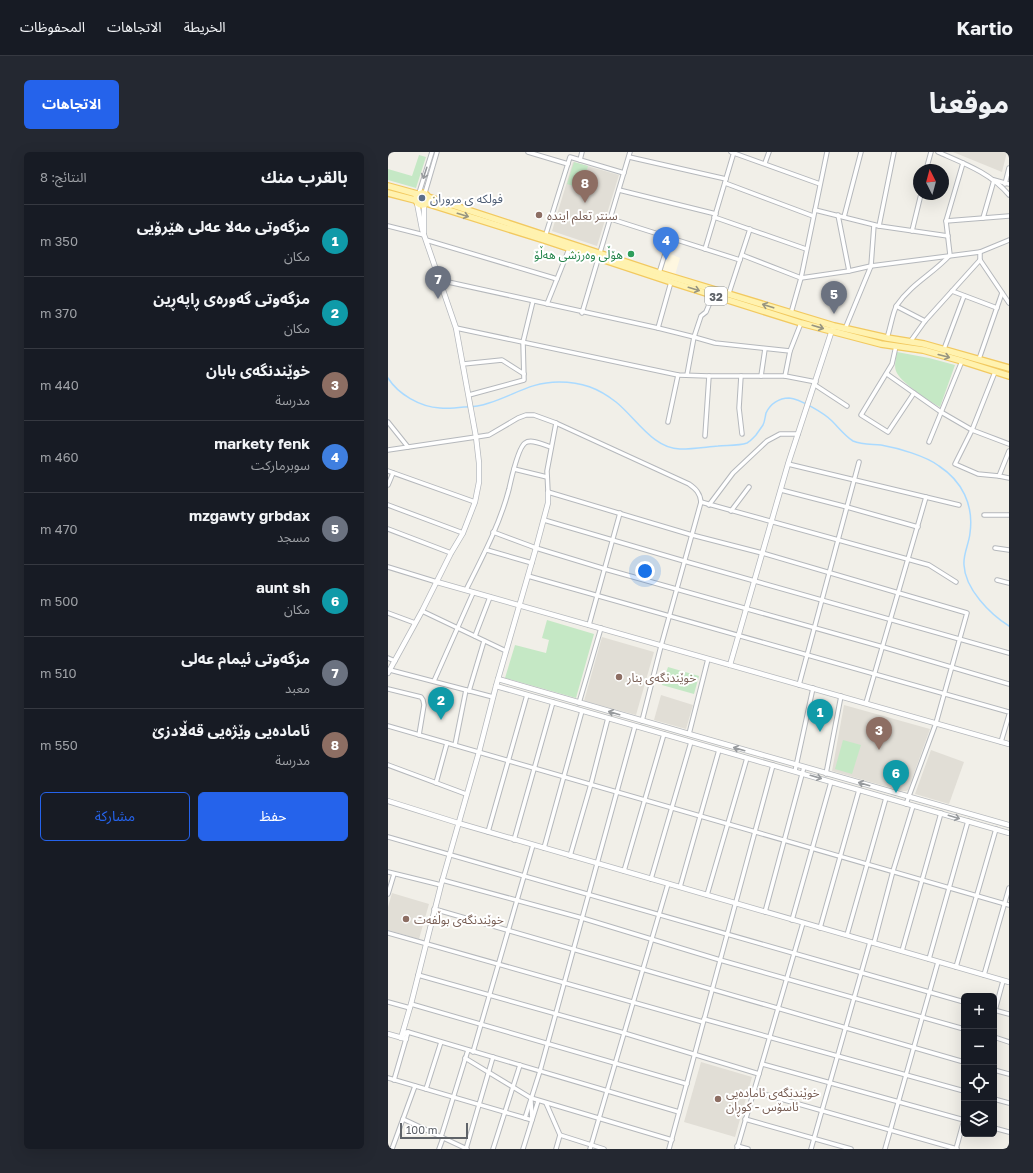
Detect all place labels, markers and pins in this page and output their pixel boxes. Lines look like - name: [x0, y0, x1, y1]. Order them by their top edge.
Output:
- pin: 8: [572, 170, 598, 203]
- place label: فولکه ی مروران: [430, 191, 503, 206]
- marker: فولکه ی مروران: [417, 193, 427, 203]
- place label: سنتر تعلم اينده: [547, 208, 618, 225]
- marker: سنتر تعلم اينده: [534, 210, 544, 220]
- pin: 4: [653, 227, 679, 260]
- place label: ھۆڵی وەرزشی ھەڵۆ: [534, 245, 623, 262]
- marker: ھۆڵی وەرزشی ھەڵۆ: [626, 249, 636, 259]
- pin: 7: [425, 266, 451, 299]
- pin: 5: [821, 281, 847, 314]
- place label: خوێندنگەی بنار: [626, 670, 696, 685]
- marker: خوێندنگەی بنار: [614, 672, 624, 682]
- pin: 2: [428, 687, 454, 720]
- pin: 1: [807, 699, 833, 732]
- pin: 3: [866, 717, 892, 750]
- pin: 6: [883, 760, 909, 793]
- place label: خوێندنگەی بوڵفەت: [414, 910, 504, 927]
- marker: خوێندنگەی بوڵفەت: [401, 914, 411, 924]
- place label: خوێندنگەی ئامادەیی ئاسۆس - کوڕان: [726, 1085, 820, 1117]
- marker: خوێندنگەی ئامادەیی ئاسۆس - کوڕان: [713, 1094, 723, 1104]

